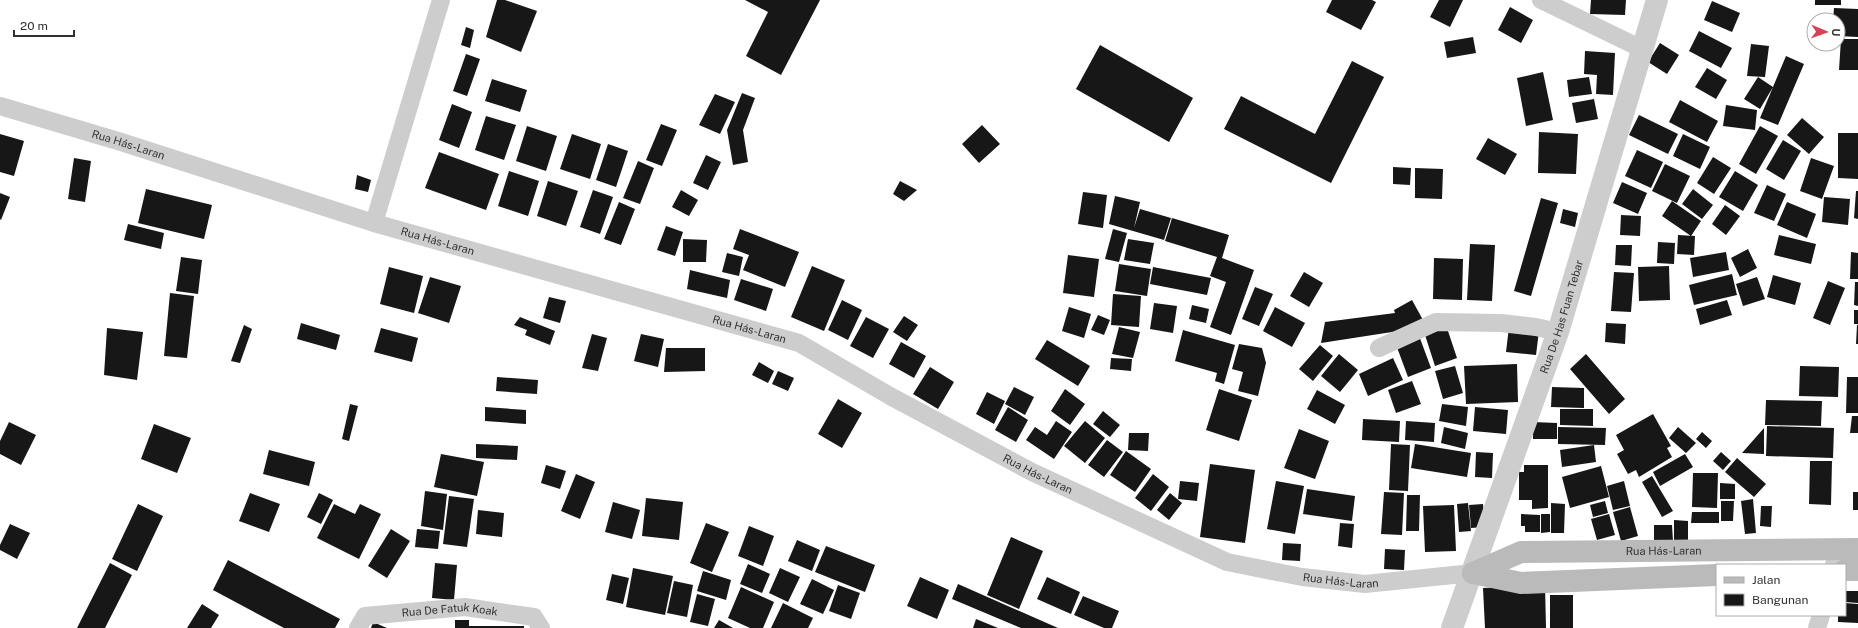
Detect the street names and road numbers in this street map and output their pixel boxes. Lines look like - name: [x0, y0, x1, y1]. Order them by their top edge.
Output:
- street label: Rua Hás-Laran: [90, 128, 166, 162]
- street label: Rua Hás-Laran: [399, 225, 476, 257]
- street label: Rua De Has Fuan Tebar: [1538, 259, 1585, 375]
- street label: Rua Hás-Laran: [711, 313, 788, 345]
- street label: Rua Hás-Laran: [1001, 452, 1075, 496]
- street label: Rua Hás-Laran: [1626, 544, 1702, 557]
- street label: Rua Hás-Laran: [1302, 571, 1379, 590]
- street label: Rua De Fatuk Koak: [401, 601, 498, 619]

